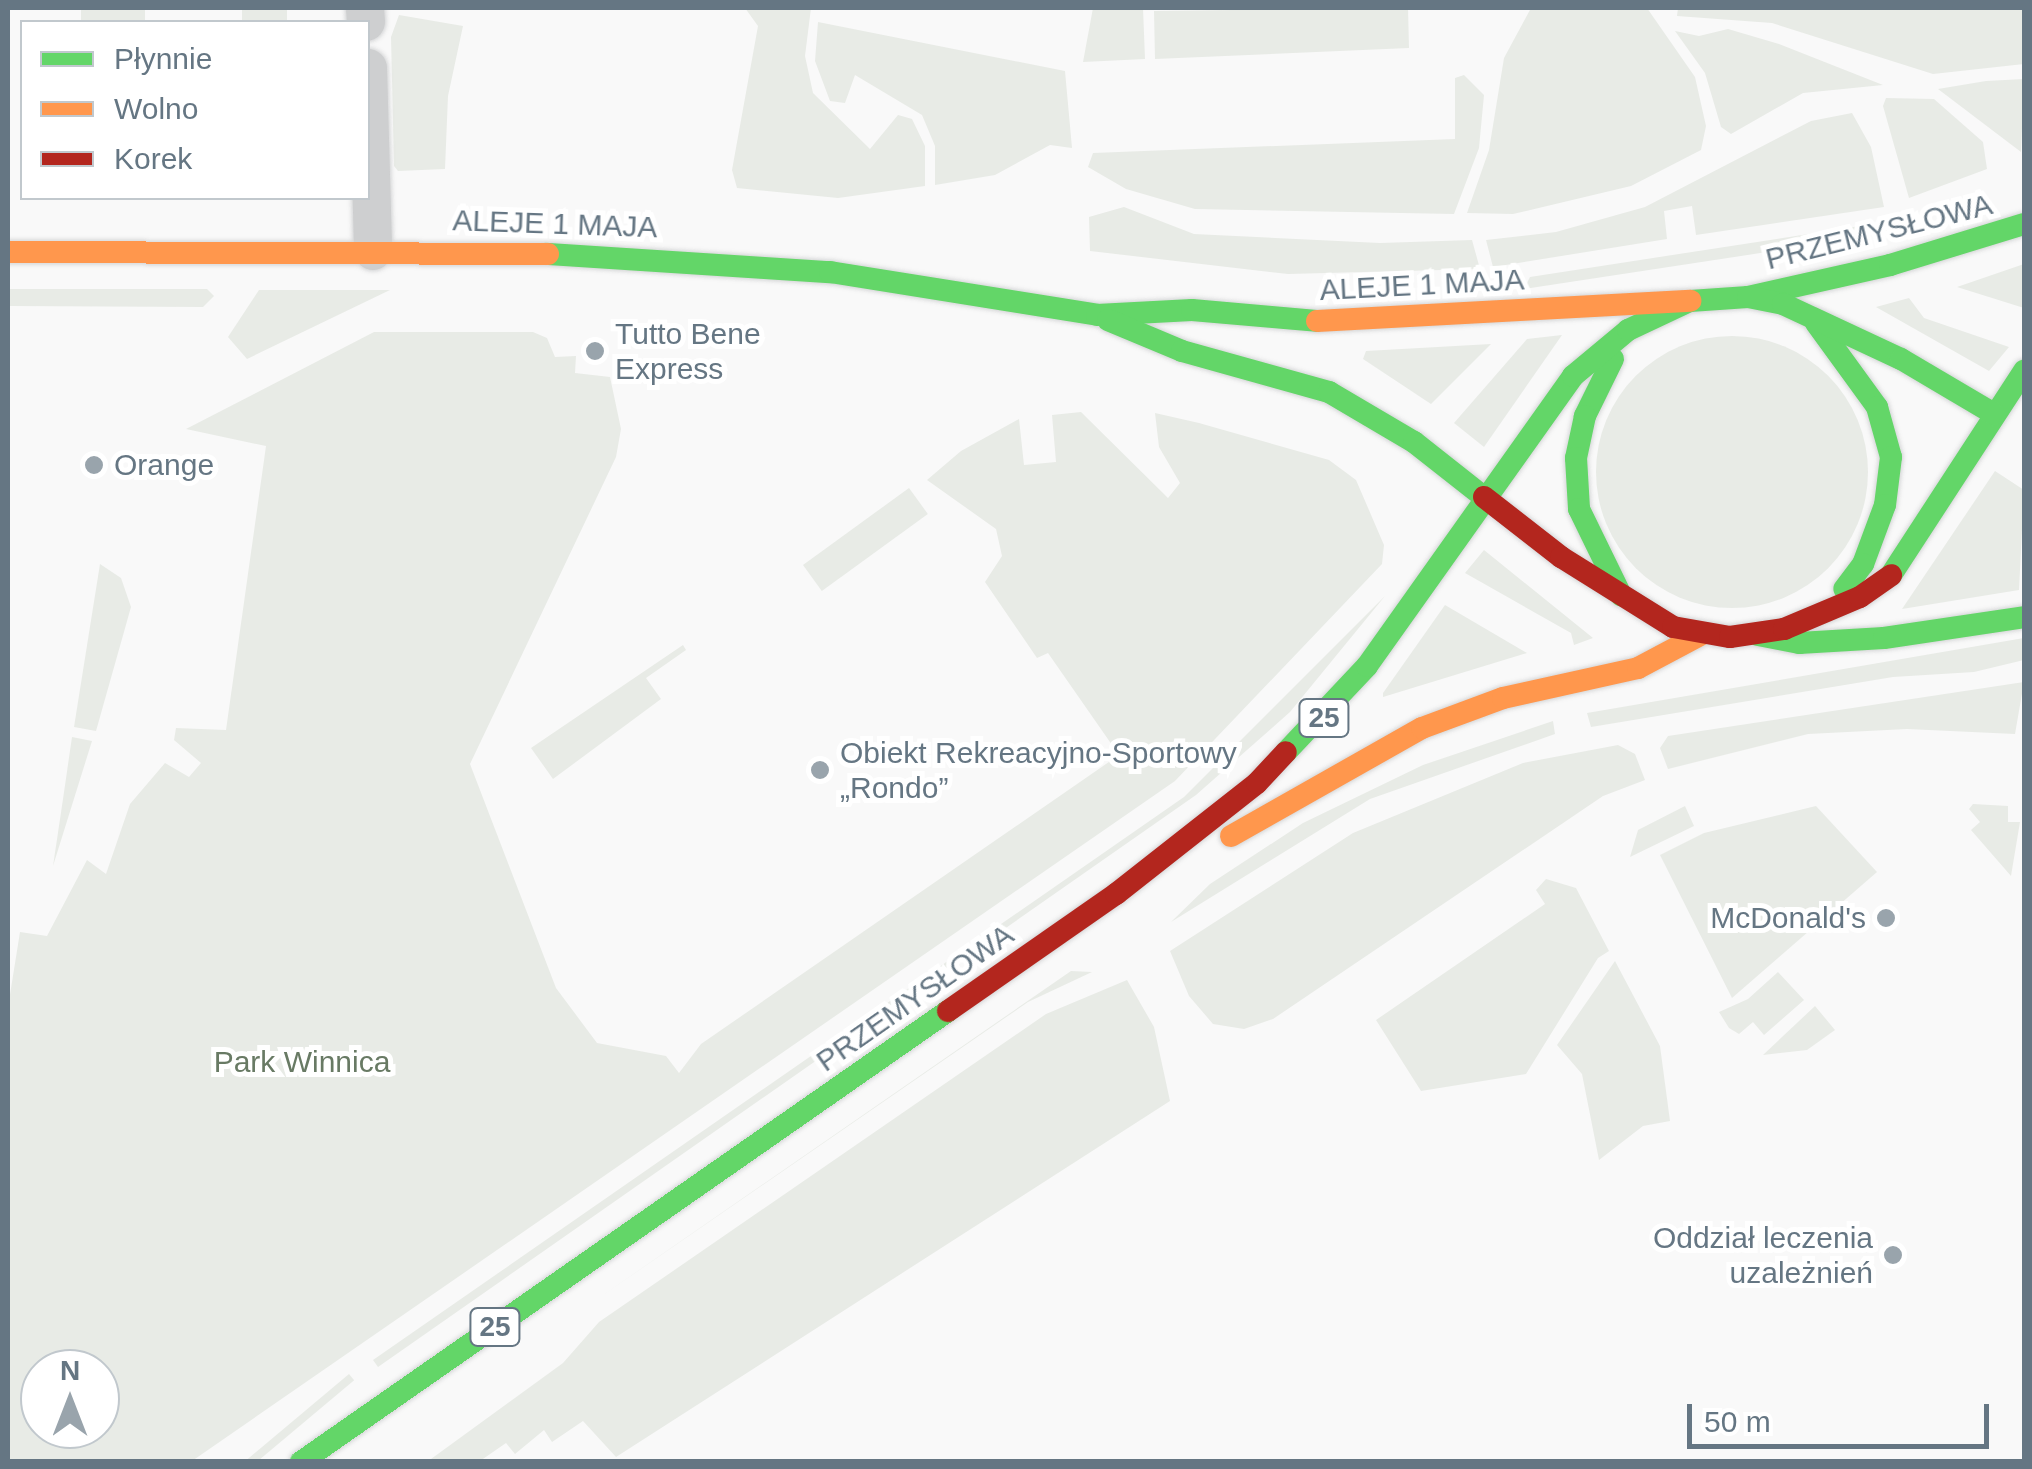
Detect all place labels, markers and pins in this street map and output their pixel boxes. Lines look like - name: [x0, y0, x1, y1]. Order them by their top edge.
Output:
- place label: Tutto Bene Express: [615, 316, 761, 386]
- marker: Tutto Bene Express: [584, 340, 606, 362]
- place label: Orange: [114, 447, 214, 483]
- marker: Orange: [83, 454, 105, 476]
- place label: Obiekt Rekreacyjno-Sportowy „Rondo”: [840, 735, 1237, 806]
- marker: Obiekt Rekreacyjno-Sportowy „Rondo”: [809, 759, 831, 781]
- place label: McDonald's: [1710, 900, 1866, 936]
- marker: McDonald's: [1875, 907, 1897, 929]
- place label: Oddział leczenia uzależnień: [1653, 1220, 1873, 1290]
- marker: Oddział leczenia uzależnień: [1882, 1244, 1904, 1266]

